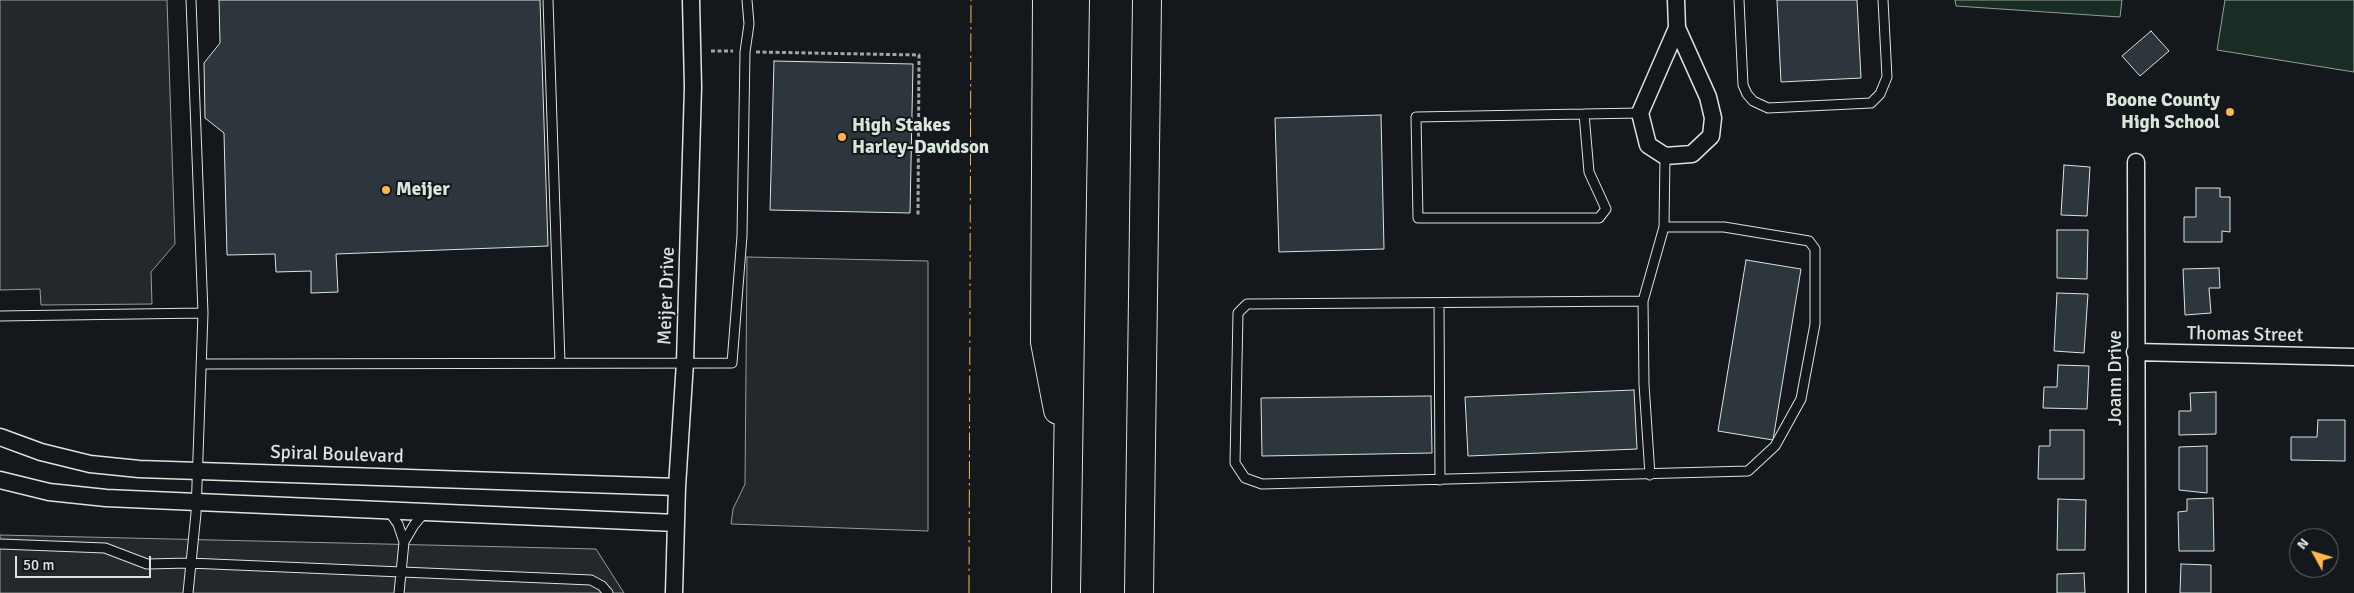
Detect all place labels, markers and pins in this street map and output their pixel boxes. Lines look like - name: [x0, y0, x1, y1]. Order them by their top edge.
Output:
- place label: Boone County High School: [2106, 90, 2220, 134]
- marker: Boone County High School: [2224, 106, 2236, 118]
- place label: High Stakes Harley-Davidson: [852, 115, 989, 159]
- marker: High Stakes Harley-Davidson: [836, 131, 848, 143]
- place label: Meijer: [396, 179, 450, 201]
- marker: Meijer: [380, 184, 392, 196]

